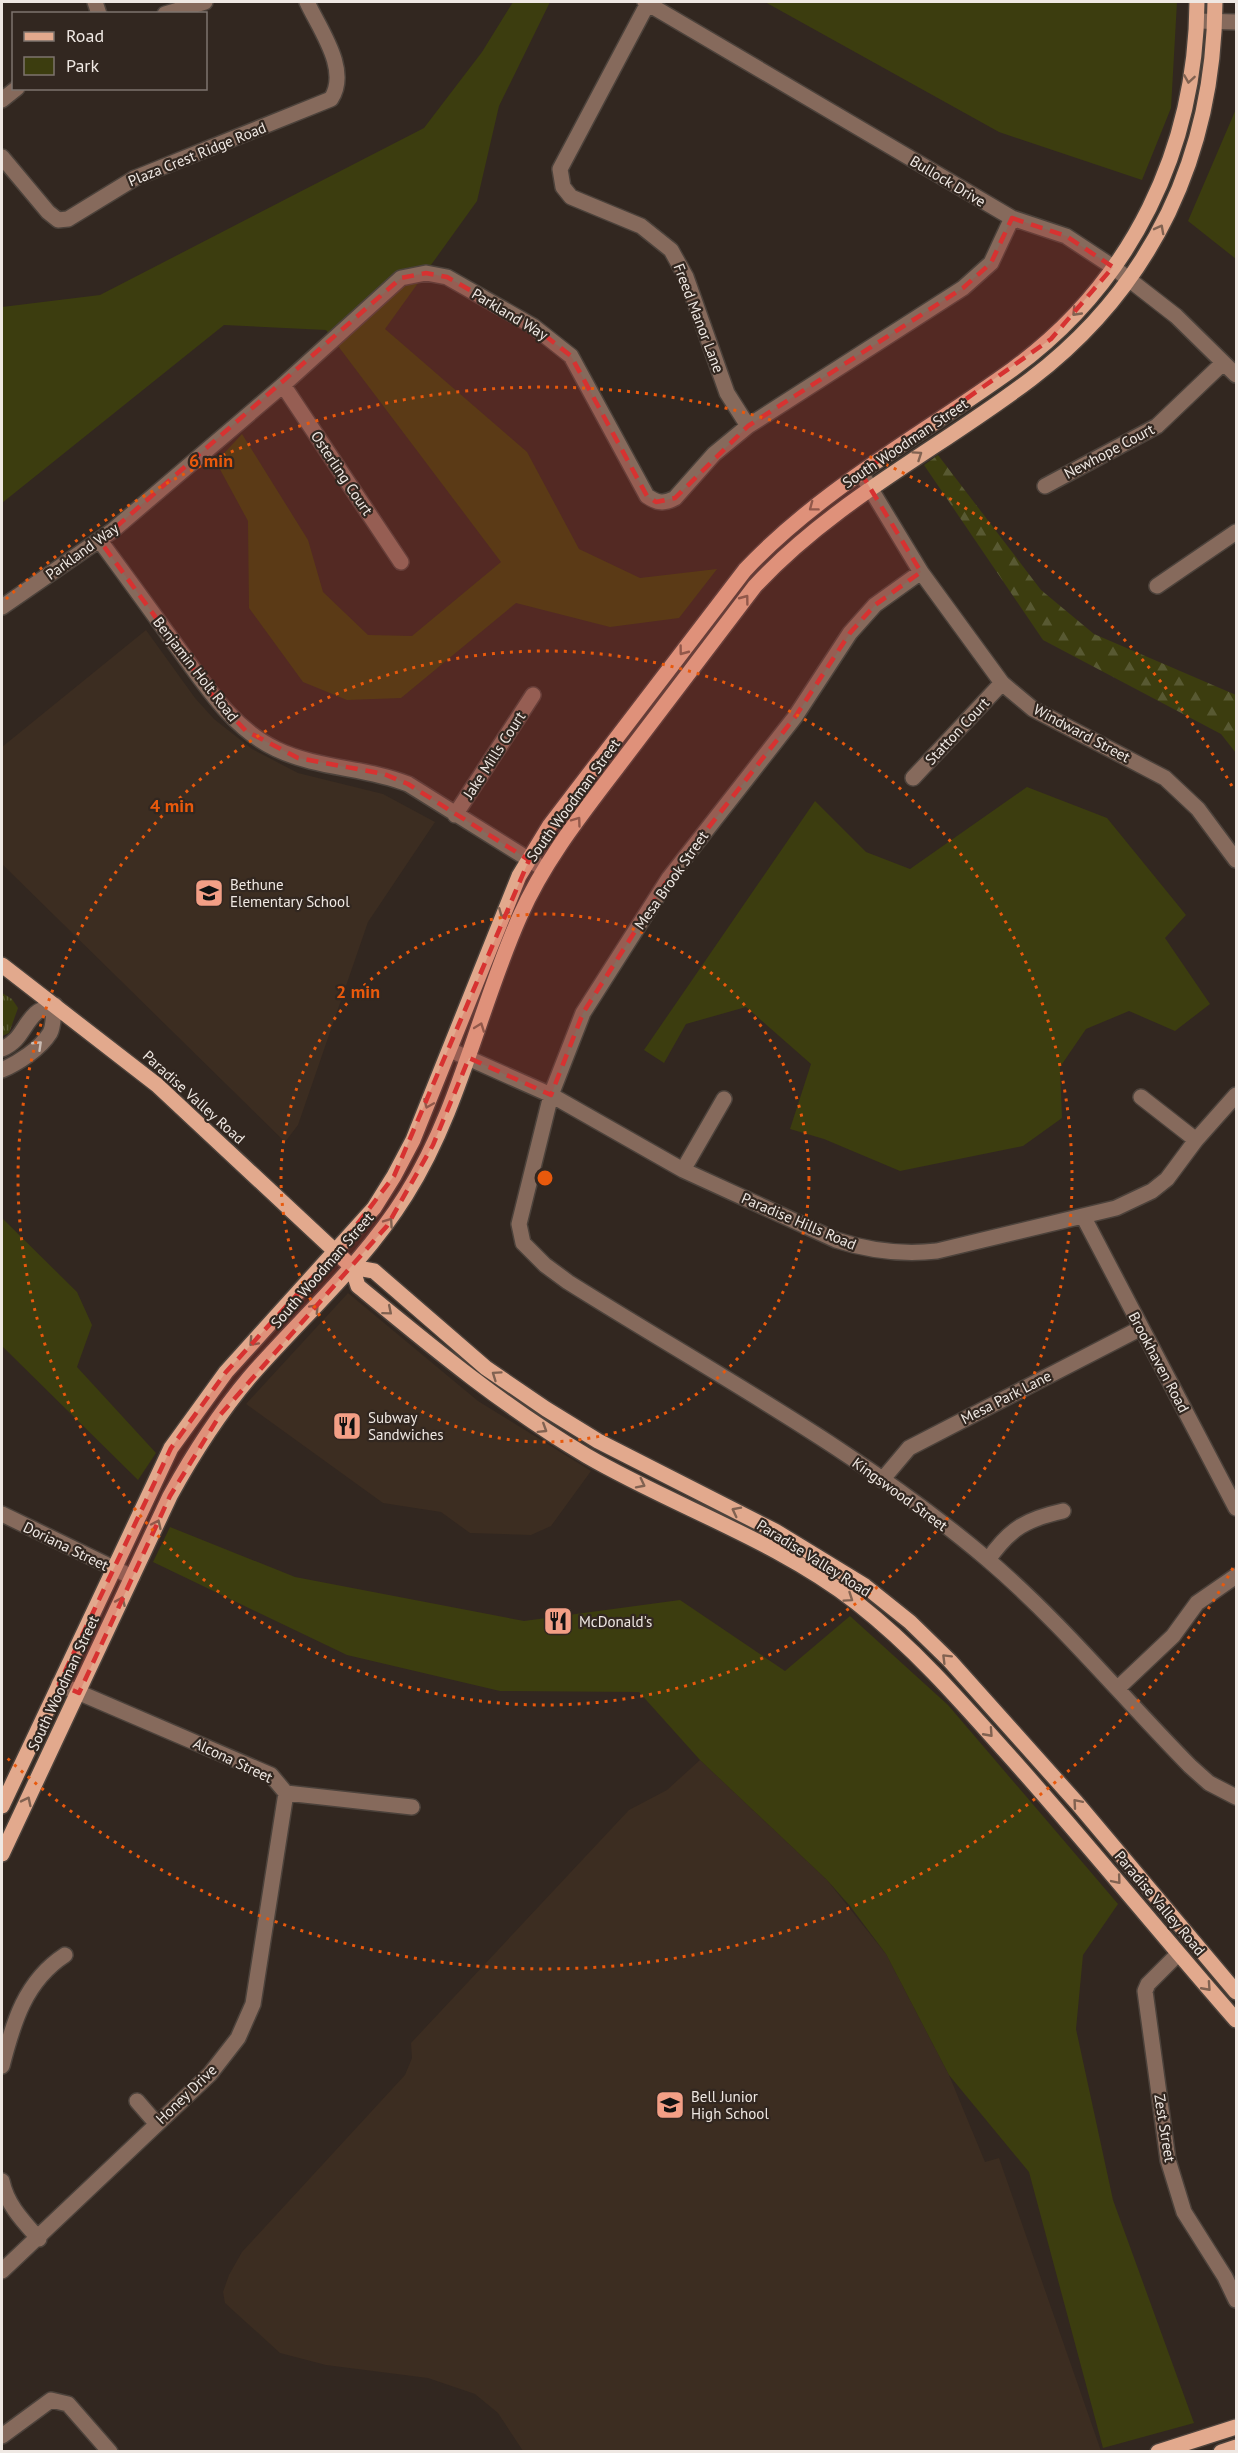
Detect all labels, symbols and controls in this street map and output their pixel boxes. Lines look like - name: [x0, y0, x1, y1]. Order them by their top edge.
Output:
- legend: [12, 12, 207, 90]
- text: Road: [66, 24, 104, 47]
- text: Park: [66, 54, 99, 77]
- one-way arrow: [1184, 74, 1196, 83]
- street label: Plaza Crest Ridge Road: [125, 118, 269, 190]
- street label: Bullock Drive: [907, 151, 989, 211]
- one-way arrow: [1153, 225, 1164, 235]
- street label: Freed Manor Lane: [669, 261, 729, 375]
- street label: Parkland Way: [468, 284, 552, 344]
- one-way arrow: [1072, 306, 1083, 316]
- street label: South Woodman Street: [839, 394, 971, 492]
- street label: Newhope Court: [1061, 419, 1157, 483]
- street label: Osterling Court: [307, 427, 377, 519]
- text: 6 min: [189, 449, 233, 472]
- one-way arrow: [912, 451, 923, 462]
- one-way arrow: [809, 500, 820, 511]
- street label: Parkland Way: [42, 518, 122, 584]
- one-way arrow: [738, 594, 749, 605]
- street label: Benjamin Holt Road: [149, 613, 243, 725]
- one-way arrow: [679, 644, 690, 655]
- street label: Statton Court: [921, 693, 993, 769]
- street label: Windward Street: [1030, 700, 1134, 766]
- street label: Jake Mills Court: [458, 708, 529, 803]
- street label: South Woodman Street: [522, 735, 624, 865]
- text: 4 min: [150, 794, 194, 817]
- one-way arrow: [570, 817, 581, 828]
- street label: Mesa Brook Street: [630, 827, 712, 933]
- place label: Bethune Elementary School: [230, 875, 350, 911]
- school or university icon: Bethune Elementary School: [193, 877, 225, 909]
- one-way arrow: [498, 906, 510, 917]
- text: 2 min: [336, 980, 380, 1003]
- one-way arrow: [472, 1022, 485, 1032]
- one-way arrow: [31, 1041, 42, 1052]
- street label: Paradise Valley Road: [139, 1046, 249, 1148]
- one-way arrow: [423, 1097, 435, 1108]
- centre of rings: [535, 1168, 555, 1188]
- street label: Paradise Hills Road: [739, 1188, 859, 1254]
- street label: South Woodman Street: [267, 1208, 377, 1332]
- one-way arrow: [382, 1217, 393, 1228]
- one-way arrow: [382, 1303, 393, 1314]
- one-way arrow: [308, 1304, 319, 1314]
- street label: Brookhaven Road: [1124, 1308, 1194, 1416]
- one-way arrow: [250, 1335, 261, 1346]
- street label: Mesa Park Lane: [958, 1366, 1054, 1428]
- one-way arrow: [492, 1371, 503, 1382]
- place label: Subway Sandwiches: [368, 1408, 444, 1444]
- restaurant icon: Subway Sandwiches: [331, 1410, 363, 1442]
- one-way arrow: [537, 1422, 547, 1434]
- street label: Kingswood Street: [849, 1453, 951, 1535]
- one-way arrow: [635, 1476, 646, 1488]
- one-way arrow: [732, 1507, 743, 1518]
- street label: Paradise Valley Road: [753, 1515, 875, 1601]
- street label: Doriana Street: [20, 1517, 112, 1575]
- one-way arrow: [149, 1520, 161, 1531]
- one-way arrow: [842, 1591, 853, 1602]
- one-way arrow: [114, 1596, 126, 1607]
- restaurant icon: McDonald's: [542, 1605, 574, 1637]
- street label: South Woodman Street: [23, 1612, 103, 1754]
- place label: McDonald's: [579, 1612, 652, 1631]
- one-way arrow: [943, 1654, 954, 1665]
- one-way arrow: [982, 1726, 993, 1736]
- street label: Alcona Street: [190, 1733, 276, 1787]
- one-way arrow: [20, 1797, 32, 1808]
- one-way arrow: [1073, 1799, 1084, 1810]
- street label: Paradise Valley Road: [1111, 1847, 1209, 1959]
- one-way arrow: [1109, 1873, 1120, 1884]
- one-way arrow: [1200, 1980, 1211, 1991]
- street label: Honey Drive: [151, 2060, 221, 2128]
- place label: Bell Junior High School: [691, 2087, 769, 2123]
- school or university icon: Bell Junior High School: [654, 2089, 686, 2121]
- street label: Zest Street: [1150, 2093, 1180, 2163]

